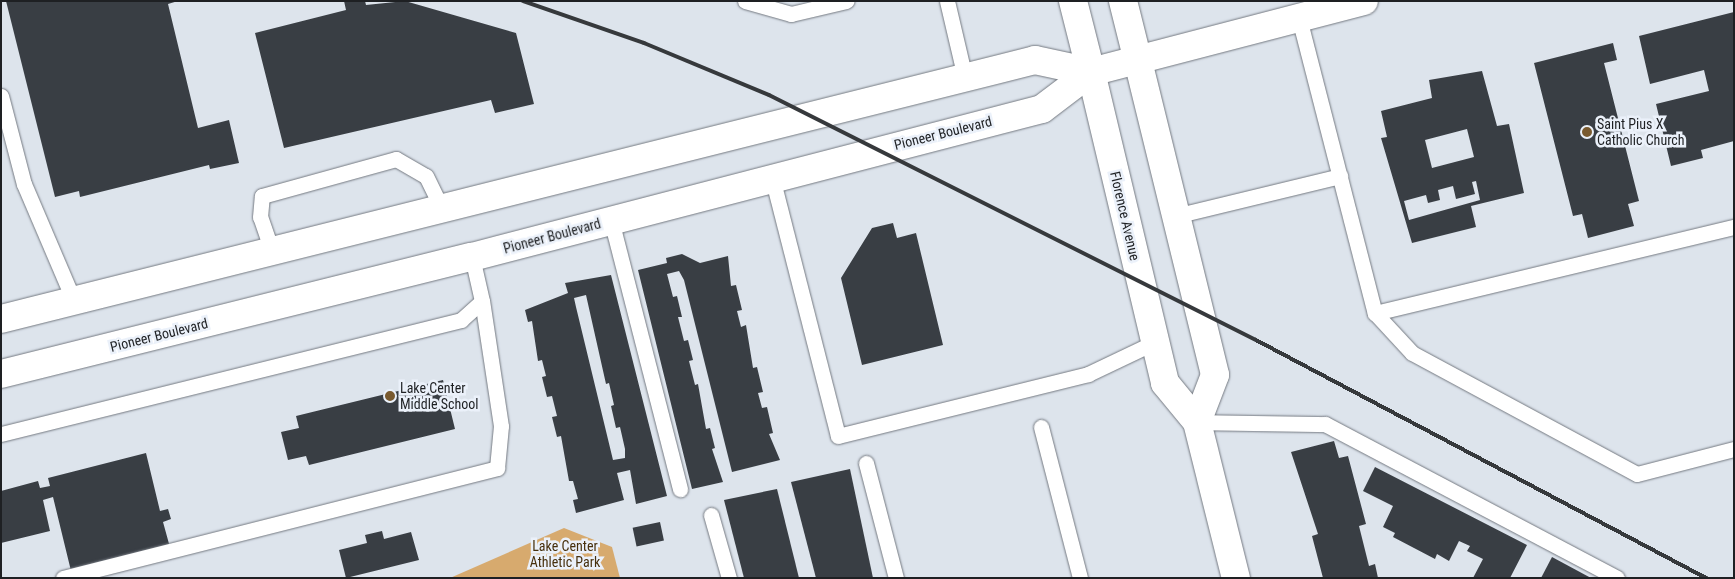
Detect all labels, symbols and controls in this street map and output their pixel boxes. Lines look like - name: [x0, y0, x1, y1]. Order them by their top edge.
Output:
- street label: Pioneer Boulevard: [892, 113, 994, 153]
- place label: Saint Pius X Catholic Church: [1597, 116, 1685, 148]
- marker: Saint Pius X Catholic Church: [1581, 126, 1593, 138]
- street label: Florence Avenue: [1107, 170, 1143, 262]
- street label: Pioneer Boulevard: [501, 215, 603, 257]
- street label: Pioneer Boulevard: [108, 315, 210, 355]
- place label: Lake Center Middle School: [400, 380, 478, 412]
- marker: Lake Center Middle School: [384, 390, 396, 402]
- park label: Lake Center Athletic Park: [530, 538, 600, 570]

